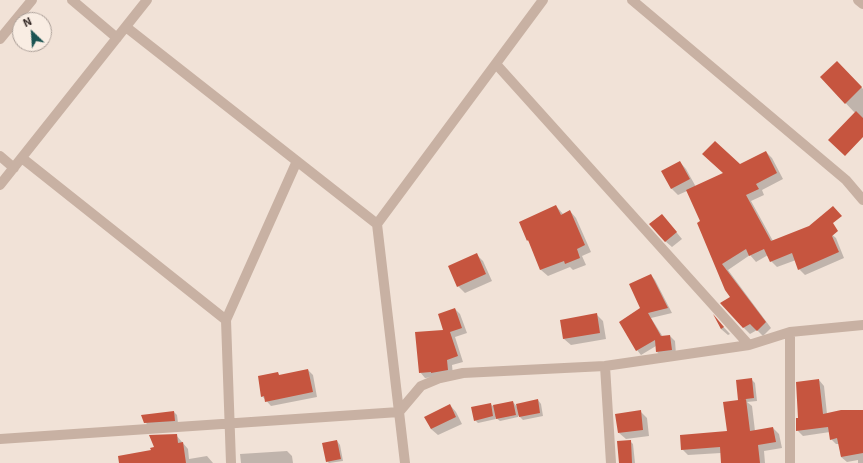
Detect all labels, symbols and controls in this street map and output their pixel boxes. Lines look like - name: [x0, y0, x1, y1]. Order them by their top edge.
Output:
- north arrow: [12, 12, 52, 52]
- text: N: [21, 14, 33, 29]

